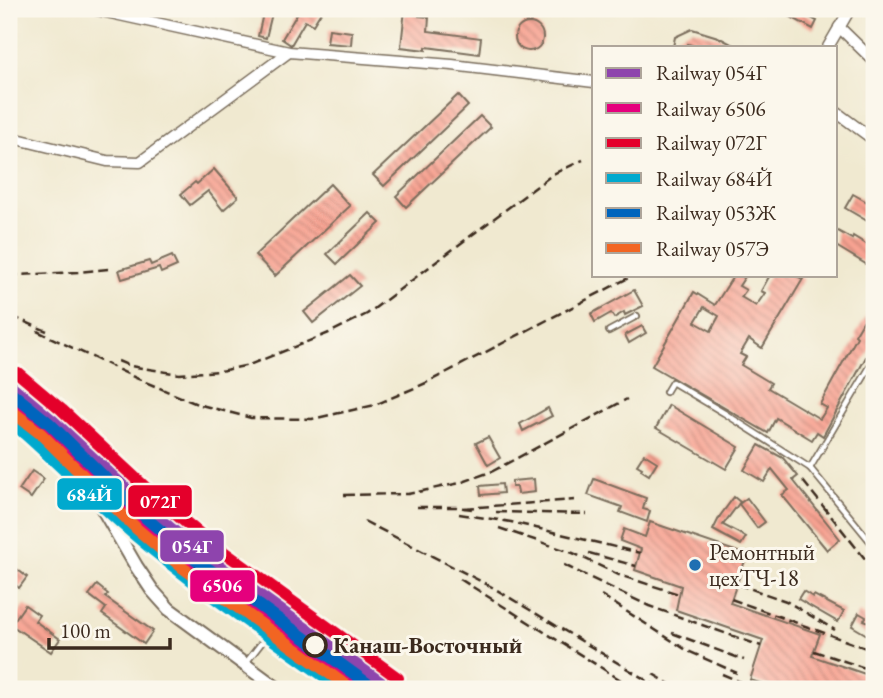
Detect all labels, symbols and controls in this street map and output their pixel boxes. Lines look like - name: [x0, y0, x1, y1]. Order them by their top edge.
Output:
- legend: [592, 46, 838, 276]
- text: Railway 054Г: [656, 59, 766, 86]
- text: Railway 6506: [656, 95, 766, 122]
- text: Railway 072Г: [656, 129, 766, 156]
- text: Railway 684Й: [656, 165, 772, 192]
- text: Railway 053Ж: [656, 199, 776, 226]
- text: Railway 057Э: [656, 235, 769, 262]
- line badge: 684Й: [56, 477, 123, 511]
- text: 684Й: [66, 482, 112, 507]
- line badge: 072Г: [127, 484, 193, 518]
- text: 072Г: [140, 489, 181, 514]
- line badge: 054Г: [159, 529, 225, 563]
- text: 054Г: [172, 534, 213, 559]
- place label: Ремонтный цехТЧ-18: [709, 537, 815, 593]
- marker: Ремонтный цехТЧ-18: [687, 557, 703, 573]
- line badge: 6506: [189, 569, 256, 603]
- text: 6506: [202, 573, 242, 598]
- scale bar: [49, 607, 170, 651]
- text: 100 m: [60, 617, 111, 644]
- place label: Канаш-Восточный: [333, 630, 523, 660]
- marker: Канаш-Восточный: [303, 633, 327, 657]

